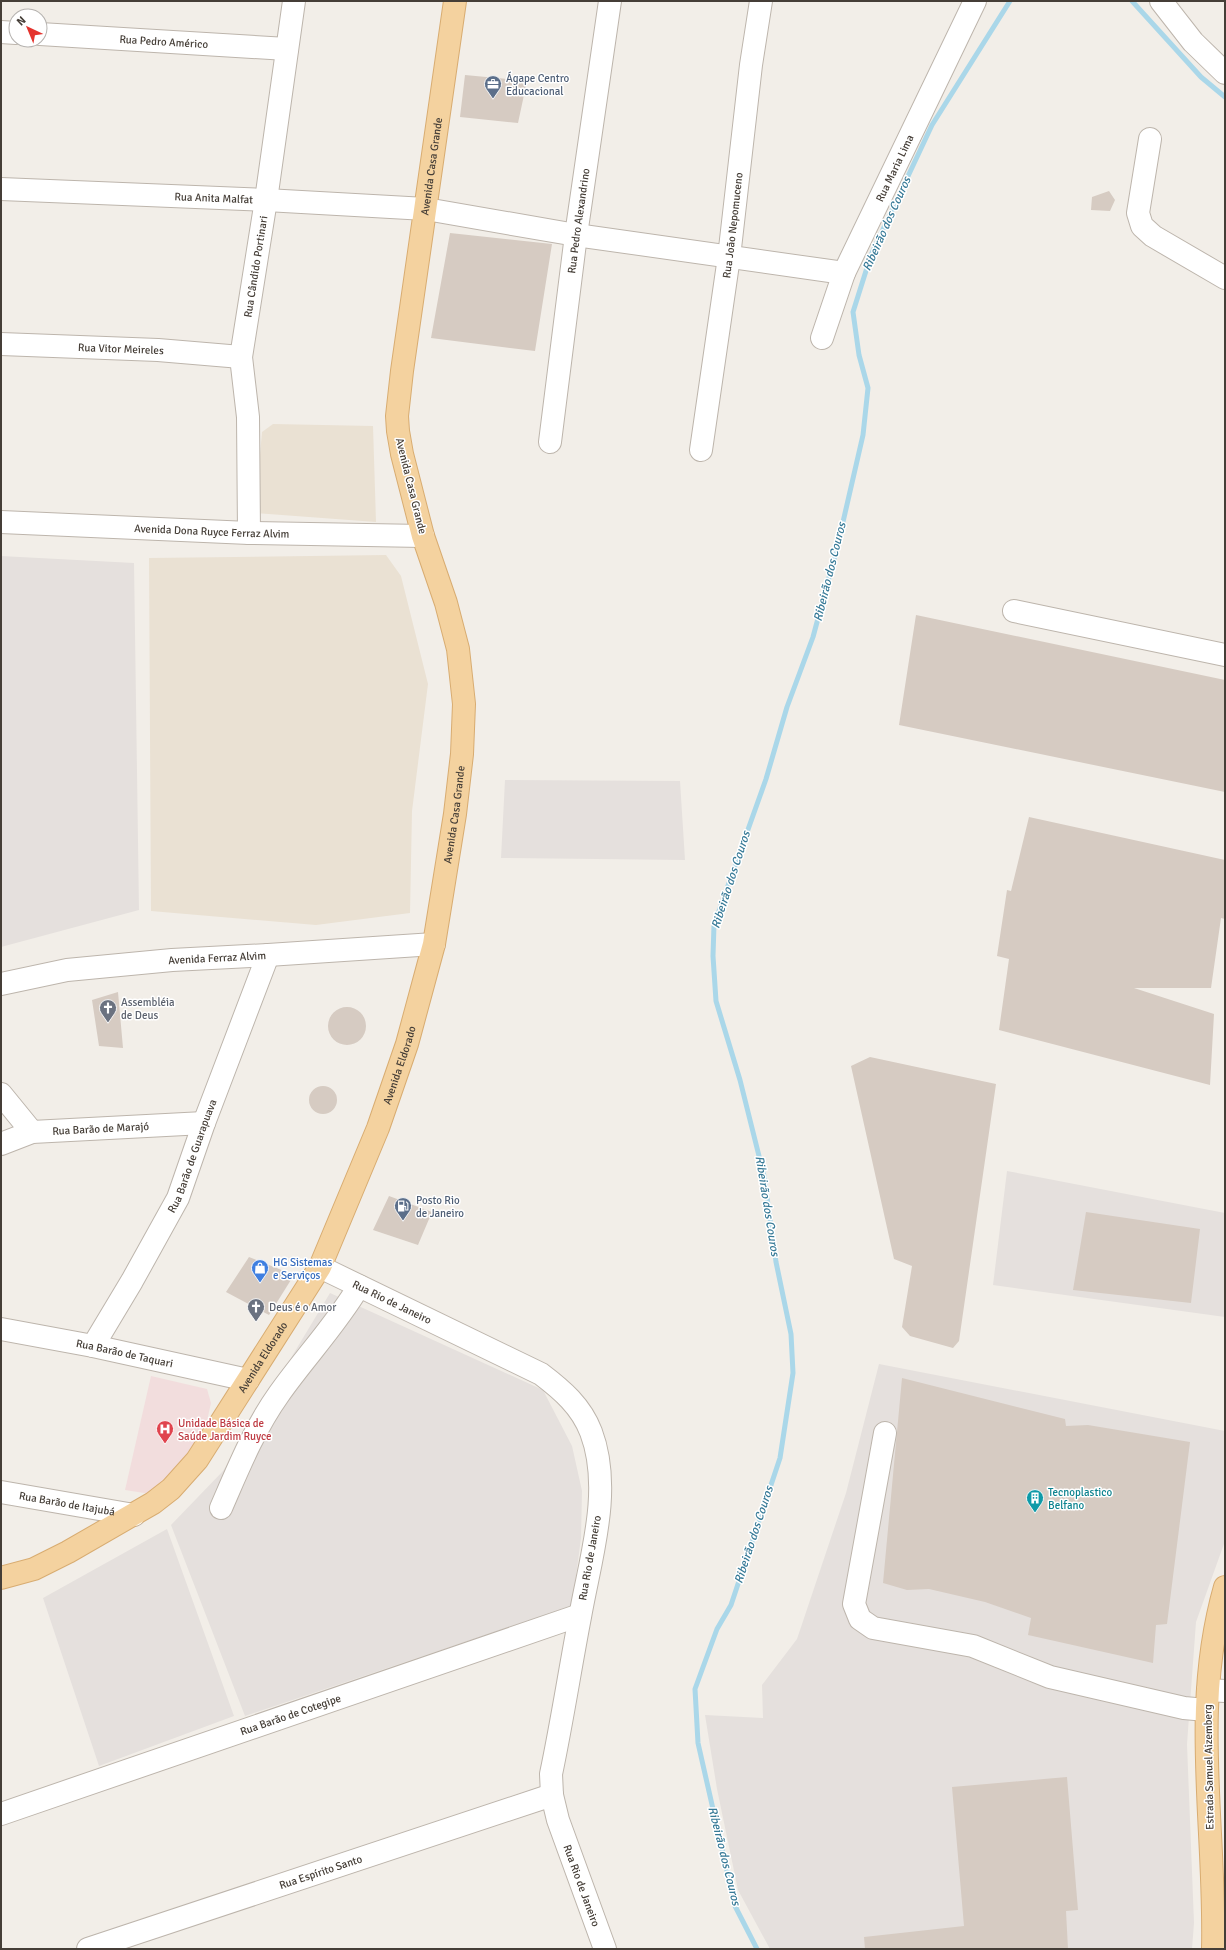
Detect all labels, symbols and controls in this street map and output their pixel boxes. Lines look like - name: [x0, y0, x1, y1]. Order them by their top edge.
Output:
- north arrow: [8, 8, 48, 48]
- text: N: [14, 14, 29, 29]
- street label: Rua Pedro Américo: [119, 32, 209, 51]
- place label: Ágape Centro Educacional: [506, 71, 570, 98]
- office icon: Ágape Centro Educacional: [483, 74, 503, 99]
- street label: Avenida Casa Grande: [418, 116, 445, 216]
- street label: Rua Maria Lima: [873, 132, 916, 204]
- street label: Rua Pedro Alexandrino: [565, 167, 592, 274]
- street label: Rua João Nepomuceno: [720, 171, 745, 279]
- water label: Ribeirão dos Couros: [860, 173, 915, 273]
- street label: Rua Anita Malfat: [174, 190, 253, 206]
- street label: Rua Cândido Portinari: [241, 215, 270, 318]
- street label: Rua Vitor Meireles: [78, 340, 165, 357]
- street label: Avenida Casa Grande: [393, 437, 429, 535]
- water label: Ribeirão dos Couros: [810, 519, 850, 623]
- street label: Avenida Dona Ruyce Ferraz Alvim: [134, 521, 290, 540]
- street label: Avenida Casa Grande: [441, 765, 467, 864]
- water label: Ribeirão dos Couros: [708, 828, 754, 931]
- street label: Avenida Ferraz Alvim: [167, 949, 267, 967]
- place label: Assembléia de Deus: [121, 996, 175, 1022]
- church icon: Assembléia de Deus: [98, 998, 118, 1023]
- street label: Avenida Eldorado: [380, 1024, 418, 1106]
- street label: Rua Barão de Guarapuava: [165, 1097, 219, 1215]
- street label: Rua Barão de Marajó: [52, 1119, 150, 1137]
- water label: Ribeirão dos Couros: [752, 1155, 783, 1259]
- place label: Posto Rio de Janeiro: [416, 1194, 464, 1220]
- fuel station icon: Posto Rio de Janeiro: [393, 1196, 413, 1221]
- place label: HG Sistemas e Serviços: [273, 1256, 332, 1282]
- shop icon: HG Sistemas e Serviços: [250, 1258, 270, 1283]
- street label: Rua Rio de Janeiro: [350, 1277, 434, 1327]
- church icon: Deus é o Amor: [246, 1297, 266, 1322]
- place label: Deus é o Amor: [269, 1301, 336, 1314]
- street label: Avenida Eldorado: [235, 1319, 290, 1395]
- street label: Rua Barão de Taquari: [75, 1337, 174, 1370]
- place label: Unidade Básica de Saúde Jardim Ruyce: [178, 1417, 272, 1443]
- hospital icon: Unidade Básica de Saúde Jardim Ruyce: [155, 1419, 175, 1444]
- water label: Ribeirão dos Couros: [731, 1483, 777, 1586]
- place label: Tecnoplastico Belfano: [1048, 1486, 1112, 1512]
- building icon: Tecnoplastico Belfano: [1025, 1488, 1045, 1513]
- street label: Rua Barão de Itajubá: [18, 1489, 116, 1518]
- street label: Rua Rio de Janeiro: [576, 1514, 604, 1602]
- street label: Rua Barão de Cotegipe: [238, 1691, 342, 1738]
- street label: Estrada Samuel Aizemberg: [1201, 1704, 1217, 1830]
- water label: Ribeirão dos Couros: [704, 1805, 744, 1909]
- street label: Rua Rio de Janeiro: [561, 1843, 603, 1928]
- street label: Rua Espírito Santo: [277, 1852, 364, 1892]

